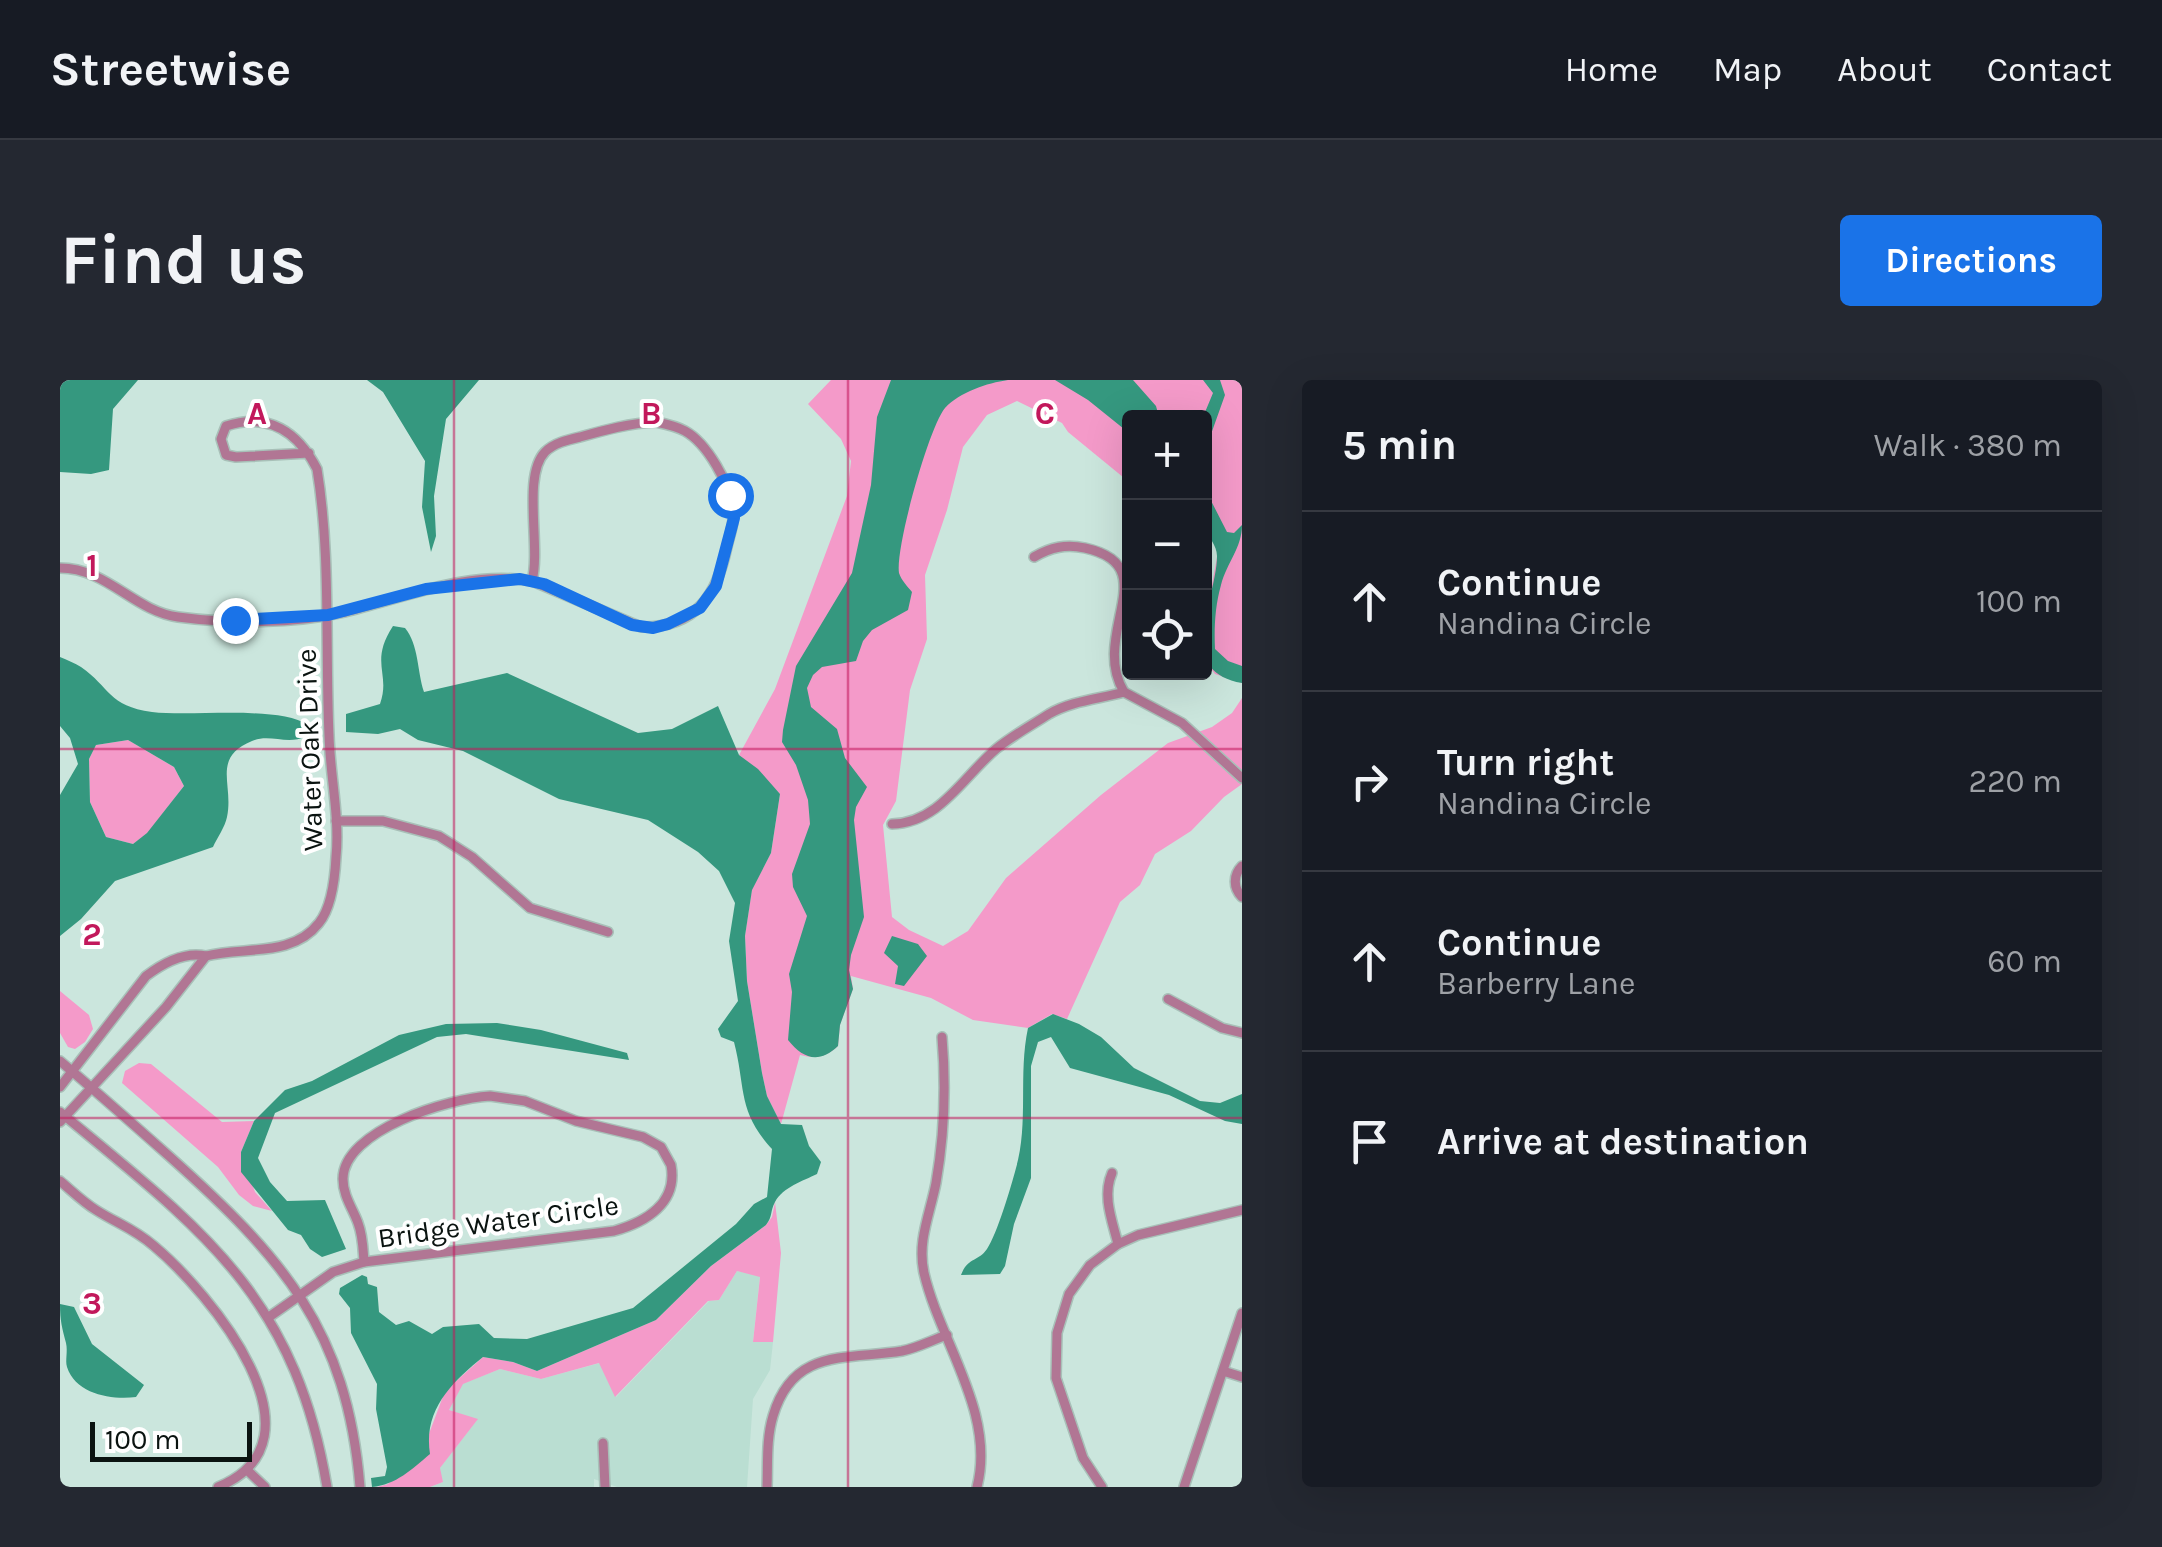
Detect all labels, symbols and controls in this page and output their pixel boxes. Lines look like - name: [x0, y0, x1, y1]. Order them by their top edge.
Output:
- text: Streetwise: [50, 41, 291, 97]
- text: Home: [1565, 49, 1658, 90]
- text: Map: [1713, 49, 1782, 90]
- text: About: [1837, 49, 1932, 90]
- text: Contact: [1987, 49, 2112, 90]
- button: Directions: [1840, 215, 2102, 306]
- text: Find us: [60, 219, 306, 301]
- text: A: [247, 395, 267, 432]
- text: B: [641, 395, 661, 432]
- text: C: [1035, 395, 1055, 432]
- map controls: [1122, 410, 1212, 680]
- button: +: [1122, 410, 1212, 500]
- text: 5 min: [1342, 420, 1457, 470]
- text: Walk · 380 m: [1874, 427, 2062, 464]
- route start: [708, 473, 754, 519]
- button: −: [1122, 500, 1212, 590]
- text: 1: [86, 547, 98, 584]
- text: Continue: [1437, 560, 1601, 605]
- icon: ahead: [1342, 574, 1397, 629]
- text: 100 m: [1976, 583, 2062, 620]
- button: locate: [1122, 590, 1212, 680]
- route end: [213, 598, 259, 644]
- text: Nandina Circle: [1437, 605, 1651, 642]
- street label: Water Oak Drive: [289, 648, 330, 852]
- text: Turn right: [1437, 740, 1614, 785]
- icon: right: [1342, 754, 1397, 809]
- text: 220 m: [1968, 763, 2062, 800]
- text: Nandina Circle: [1437, 785, 1651, 822]
- text: 2: [82, 916, 102, 953]
- text: Continue: [1437, 920, 1601, 965]
- icon: ahead: [1342, 934, 1397, 989]
- text: 60 m: [1987, 943, 2062, 980]
- text: Barberry Lane: [1437, 965, 1635, 1002]
- icon: arrive: [1342, 1114, 1397, 1169]
- text: Arrive at destination: [1437, 1119, 1809, 1164]
- street label: Bridge Water Circle: [376, 1188, 621, 1255]
- text: 3: [82, 1285, 102, 1322]
- scale bar: [90, 1417, 252, 1462]
- text: 100 m: [105, 1423, 180, 1456]

